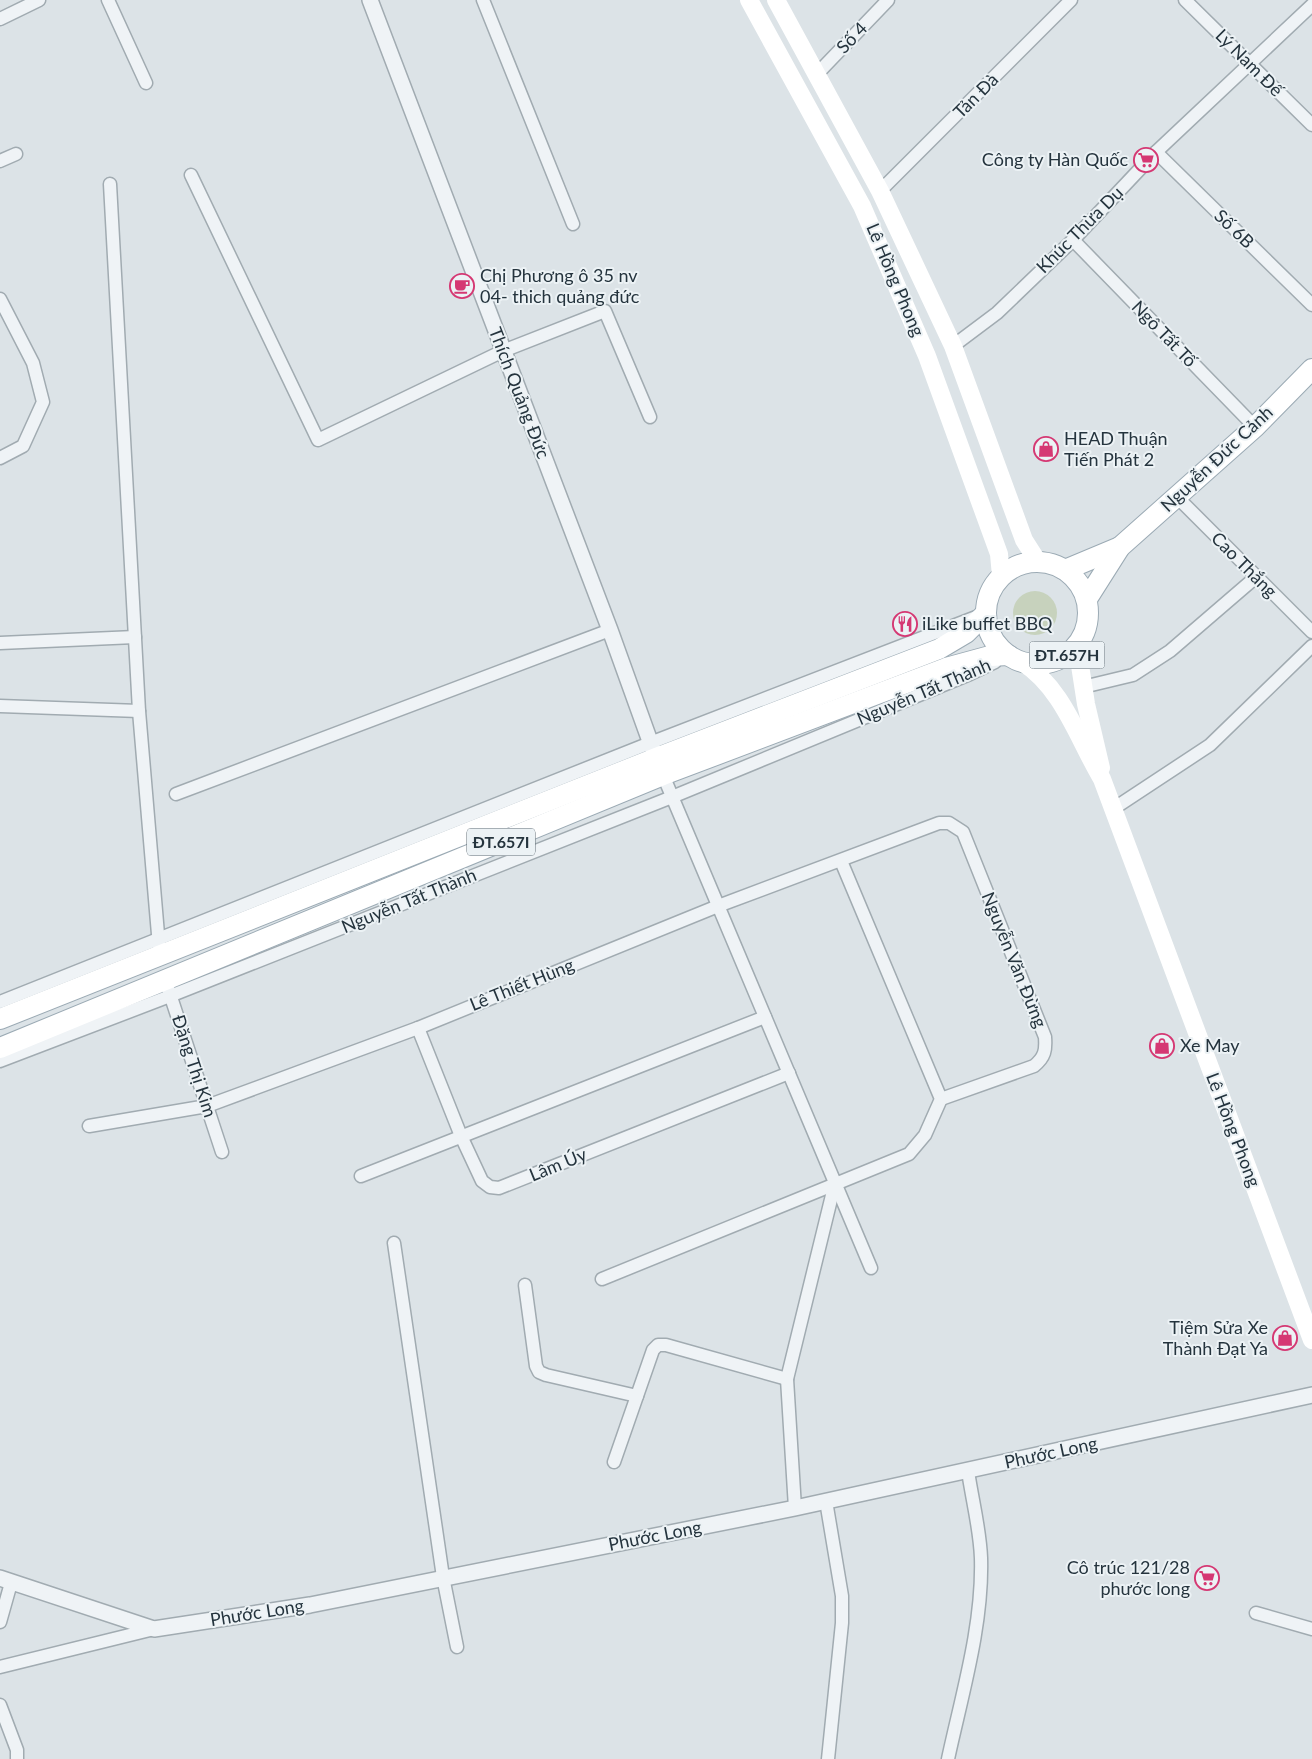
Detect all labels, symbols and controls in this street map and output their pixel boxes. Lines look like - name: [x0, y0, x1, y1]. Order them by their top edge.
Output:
- street label: Số 4: [831, 17, 871, 58]
- street label: Lý Nam Đế: [1212, 24, 1289, 102]
- street label: Tản Đà: [948, 68, 1002, 122]
- supermarket icon: Công ty Hàn Quốc: [1133, 147, 1159, 173]
- place label: Công ty Hàn Quốc: [982, 148, 1128, 170]
- street label: Khúc Thừa Dụ: [1031, 181, 1127, 277]
- street label: Số 6B: [1210, 204, 1259, 252]
- street label: Lê Hồng Phong: [862, 220, 930, 340]
- place label: Chị Phương ô 35 nv 04- thich quảng đức: [480, 264, 640, 307]
- cafe icon: Chị Phương ô 35 nv 04- thich quảng đức: [449, 273, 475, 299]
- street label: Ngô Tất Tố: [1128, 295, 1202, 372]
- street label: Thích Quảng Đức: [485, 324, 555, 462]
- street label: Nguyễn Đức Cảnh: [1156, 401, 1277, 516]
- place label: HEAD Thuận Tiến Phát 2: [1064, 427, 1168, 470]
- shop icon: HEAD Thuận Tiến Phát 2: [1033, 436, 1059, 462]
- street label: Cao Thắng: [1207, 527, 1282, 602]
- restaurant icon: iLike buffet BBQ: [892, 611, 918, 637]
- place label: iLike buffet BBQ: [922, 612, 1053, 634]
- road number: ĐT.657H: [1030, 642, 1104, 668]
- street label: Nguyễn Tất Thành: [853, 653, 994, 729]
- road number: ĐT.657I: [467, 829, 535, 856]
- street label: Nguyễn Tất Thành: [338, 863, 479, 937]
- street label: Nguyễn Văn Đừng: [978, 889, 1052, 1031]
- street label: Lê Thiết Hùng: [466, 953, 577, 1015]
- street label: Đặng Thị Kim: [168, 1012, 222, 1120]
- shop icon: Xe May: [1149, 1033, 1175, 1059]
- place label: Xe May: [1180, 1034, 1240, 1056]
- street label: Lê Hồng Phong: [1202, 1069, 1266, 1190]
- street label: Lâm Úy: [526, 1142, 590, 1186]
- place label: Tiệm Sửa Xe Thành Đạt Ya: [1163, 1316, 1268, 1359]
- shop icon: Tiệm Sửa Xe Thành Đạt Ya: [1272, 1325, 1298, 1351]
- street label: Phước Long: [1002, 1431, 1099, 1473]
- street label: Phước Long: [606, 1515, 703, 1555]
- place label: Cô trúc 121/28 phước long: [1067, 1556, 1190, 1599]
- supermarket icon: Cô trúc 121/28 phước long: [1194, 1565, 1220, 1591]
- street label: Phước Long: [208, 1594, 305, 1630]

